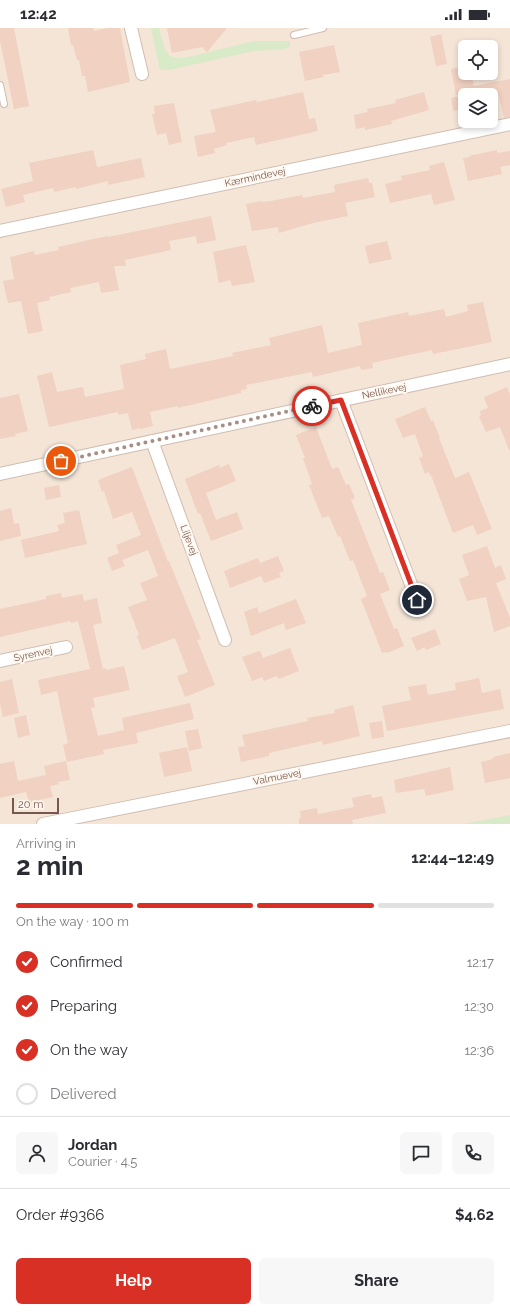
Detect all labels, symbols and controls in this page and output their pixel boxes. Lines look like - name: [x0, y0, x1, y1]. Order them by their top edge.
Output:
- text: 12:42: [20, 5, 57, 23]
- map controls: [458, 40, 498, 128]
- button: locate: [458, 40, 498, 80]
- button: layers: [458, 88, 498, 128]
- street label: Kærmindevej: [224, 165, 286, 189]
- street label: Nellikevej: [361, 381, 407, 401]
- courier: [292, 386, 332, 426]
- icon: bike: [301, 395, 323, 417]
- pin: [44, 444, 78, 478]
- icon: bag: [50, 450, 72, 472]
- street label: Liljevej: [178, 523, 200, 557]
- pin: [400, 583, 434, 617]
- icon: home: [406, 589, 428, 611]
- street label: Syrenvej: [13, 645, 53, 663]
- street label: Valmuevej: [252, 767, 302, 787]
- scale bar: [12, 796, 59, 815]
- text: 20 m: [18, 798, 43, 811]
- text: Arriving in: [16, 836, 76, 851]
- text: 12:44–12:49: [411, 849, 494, 867]
- text: 2 min: [16, 851, 83, 881]
- text: On the way · 100 m: [16, 914, 129, 929]
- icon: check: [16, 951, 38, 973]
- text: Confirmed: [50, 953, 123, 971]
- text: 12:17: [467, 955, 494, 970]
- icon: check: [16, 995, 38, 1017]
- text: Preparing: [50, 997, 117, 1015]
- text: 12:30: [464, 999, 494, 1014]
- icon: check: [16, 1039, 38, 1061]
- text: On the way: [50, 1041, 128, 1059]
- text: 12:36: [464, 1043, 494, 1058]
- text: Delivered: [50, 1085, 117, 1103]
- button: person: [16, 1132, 58, 1174]
- button: chat: [400, 1132, 442, 1174]
- button: phone: [452, 1132, 494, 1174]
- text: Jordan: [68, 1136, 117, 1154]
- text: Courier · 4.5: [68, 1154, 137, 1169]
- text: Order #9366: [16, 1206, 104, 1224]
- text: $4.62: [455, 1206, 494, 1224]
- button: Help: [16, 1258, 251, 1304]
- button: Share: [259, 1258, 494, 1304]

